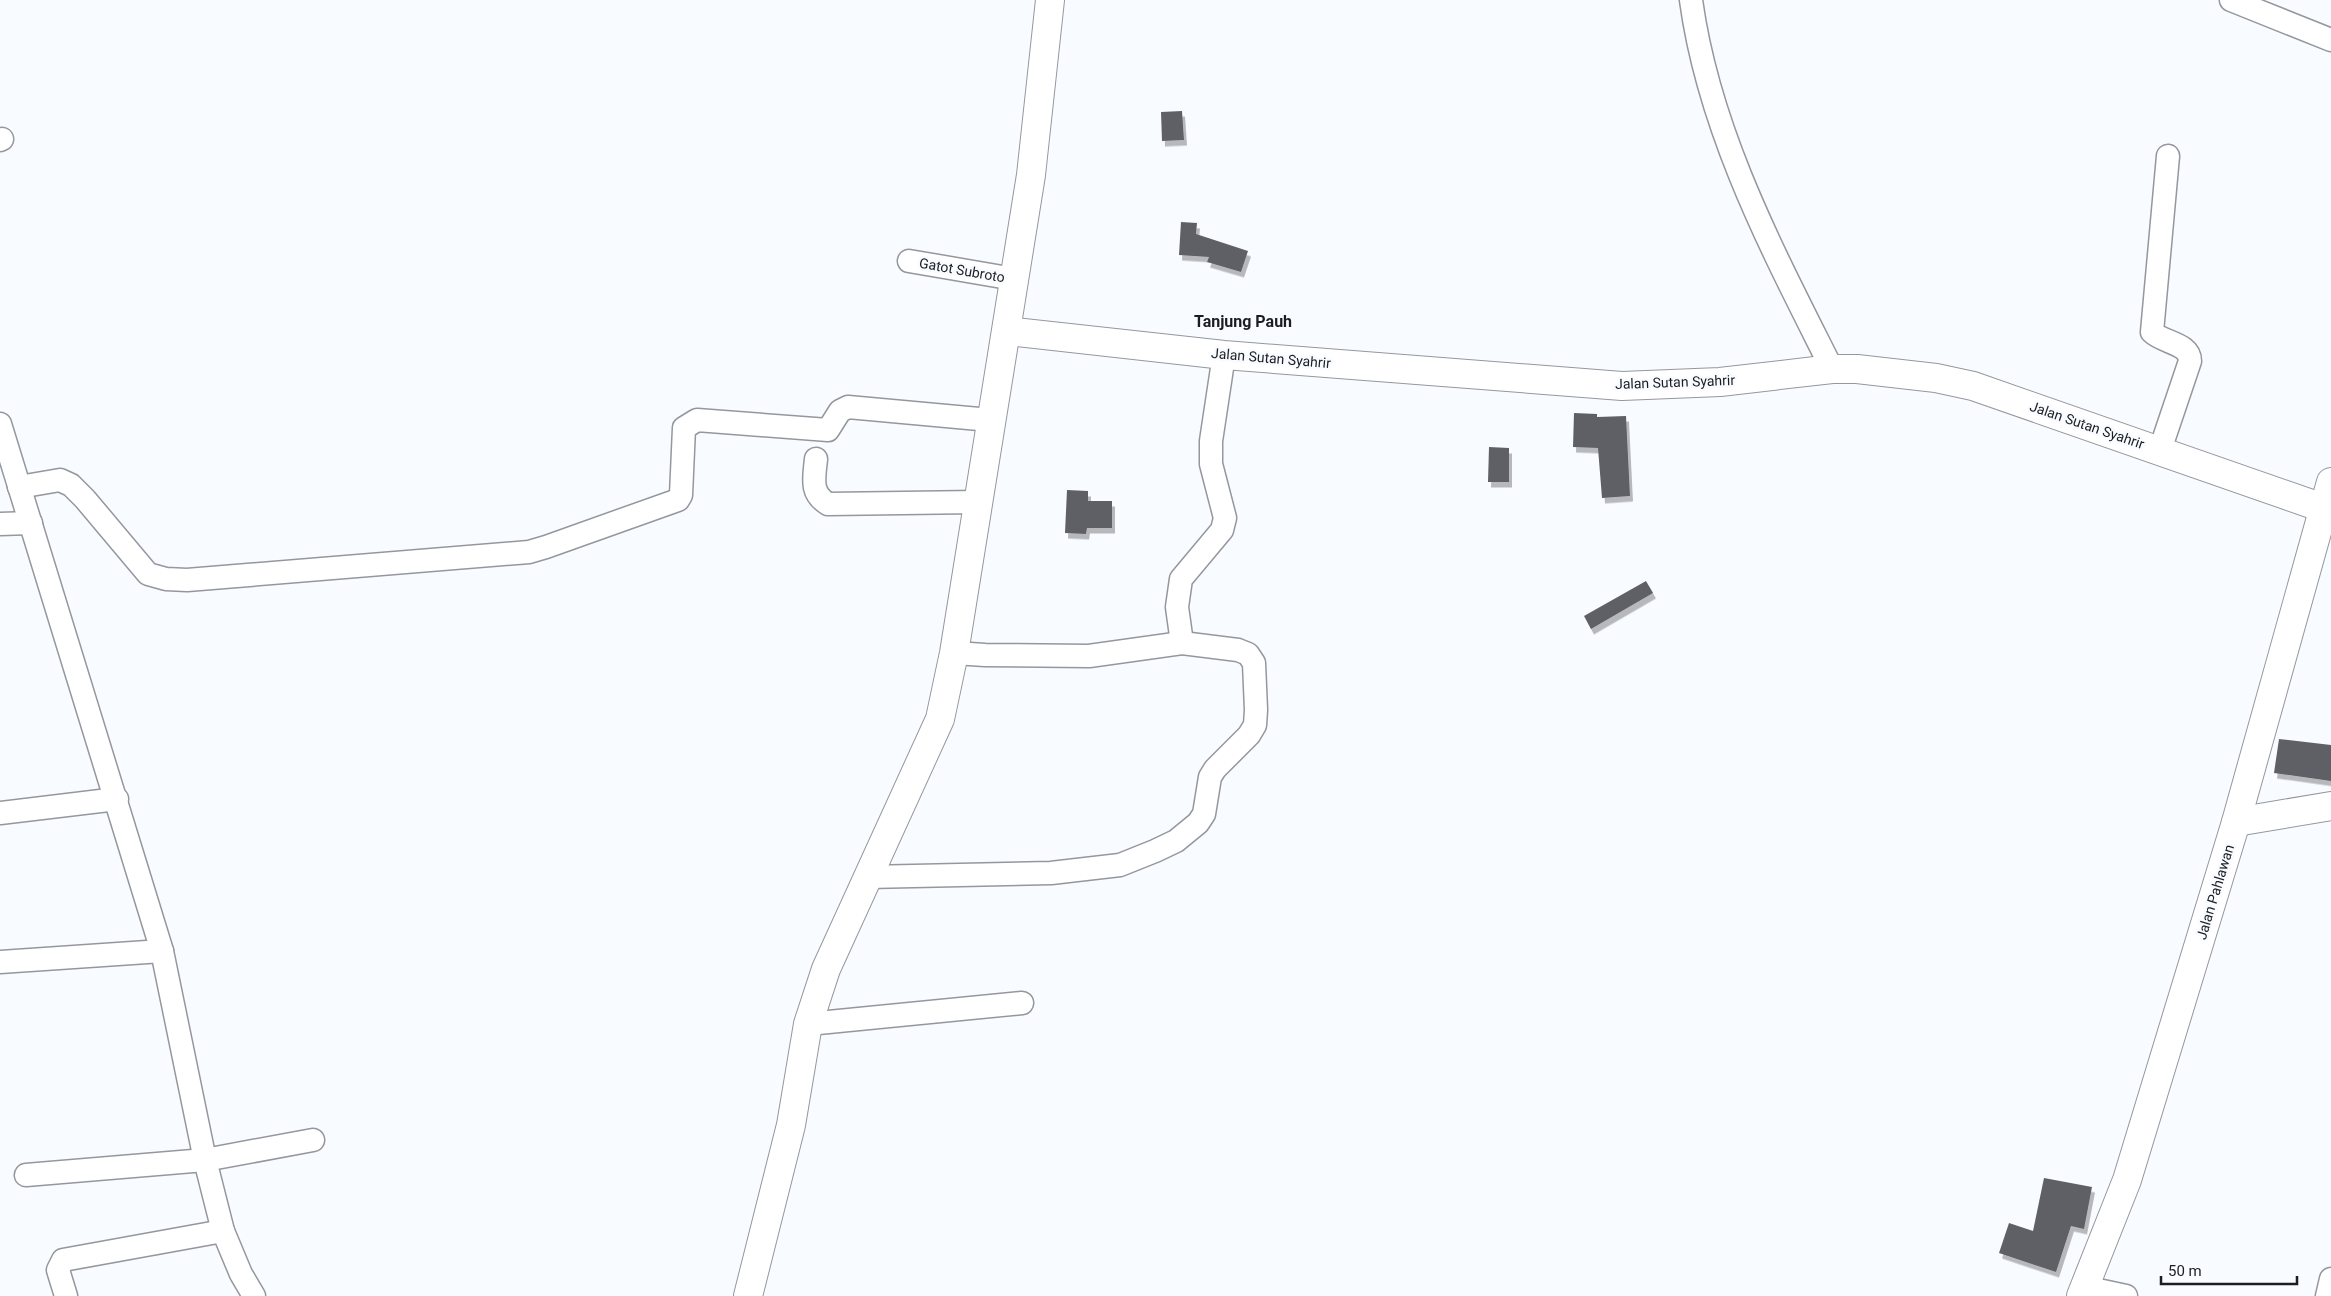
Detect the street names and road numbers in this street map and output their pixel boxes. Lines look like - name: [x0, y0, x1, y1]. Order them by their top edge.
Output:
- street label: Gatot Subroto: [918, 255, 1006, 285]
- street label: Jalan Sutan Syahrir: [1211, 345, 1332, 371]
- street label: Jalan Sutan Syahrir: [1615, 372, 1736, 392]
- street label: Jalan Sutan Syahrir: [2028, 398, 2147, 452]
- street label: Jalan Pahlawan: [2193, 843, 2237, 941]

